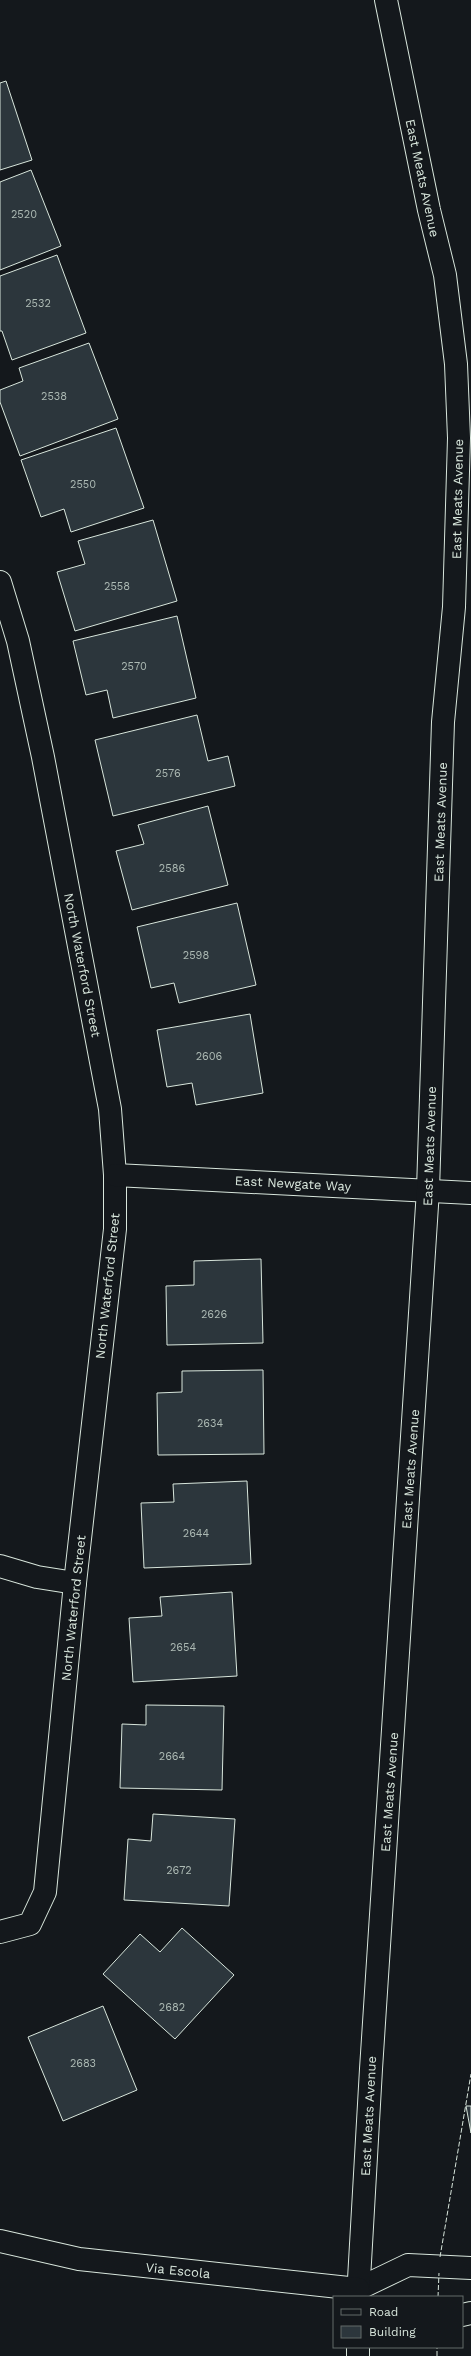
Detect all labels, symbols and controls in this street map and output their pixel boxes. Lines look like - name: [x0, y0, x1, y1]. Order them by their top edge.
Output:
- street label: East Meats Avenue: [403, 118, 442, 238]
- house number: 2520: [11, 208, 37, 221]
- house number: 2532: [25, 297, 51, 310]
- house number: 2538: [41, 390, 67, 403]
- street label: East Meats Avenue: [449, 439, 466, 559]
- house number: 2550: [70, 478, 96, 491]
- house number: 2558: [104, 580, 130, 593]
- house number: 2570: [121, 660, 147, 673]
- street label: East Meats Avenue: [431, 762, 450, 882]
- house number: 2576: [155, 767, 181, 780]
- house number: 2586: [159, 862, 185, 875]
- street label: North Waterford Street: [61, 892, 104, 1039]
- house number: 2598: [183, 949, 209, 962]
- house number: 2606: [196, 1050, 223, 1063]
- street label: East Meats Avenue: [420, 1086, 439, 1206]
- street label: East Newgate Way: [234, 1173, 352, 1194]
- street label: North Waterford Street: [92, 1212, 123, 1360]
- house number: 2626: [201, 1308, 227, 1321]
- street label: East Meats Avenue: [399, 1409, 422, 1530]
- house number: 2634: [197, 1417, 223, 1430]
- house number: 2644: [183, 1527, 210, 1540]
- street label: North Waterford Street: [58, 1534, 89, 1682]
- house number: 2654: [170, 1641, 196, 1654]
- street label: East Meats Avenue: [378, 1732, 401, 1853]
- house number: 2664: [159, 1750, 186, 1763]
- house number: 2672: [166, 1864, 192, 1877]
- house number: 2682: [159, 2001, 185, 2014]
- street label: East Meats Avenue: [358, 2056, 379, 2176]
- house number: 2683: [70, 2057, 96, 2070]
- street label: Via Escola: [145, 2260, 212, 2281]
- legend: [333, 2296, 463, 2348]
- text: Road: [369, 2305, 398, 2319]
- text: Building: [369, 2325, 416, 2339]

